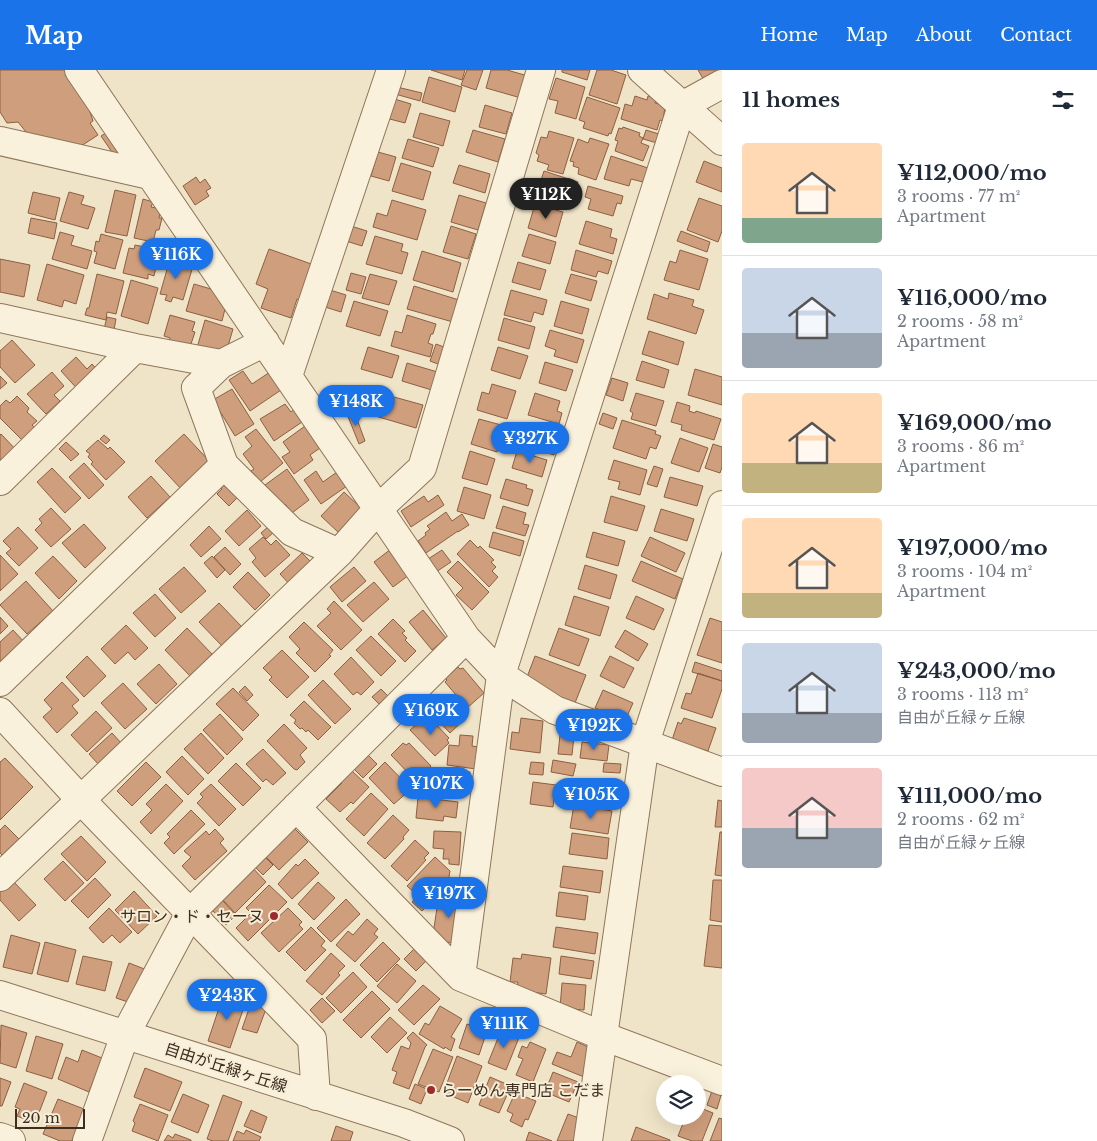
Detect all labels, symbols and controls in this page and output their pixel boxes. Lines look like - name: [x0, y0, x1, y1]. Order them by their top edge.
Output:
- text: Map: [25, 21, 83, 50]
- text: Home: [760, 24, 818, 46]
- text: Map: [846, 24, 888, 46]
- text: About: [916, 24, 972, 46]
- text: Contact: [1000, 24, 1072, 46]
- icon: filters: [1049, 86, 1077, 114]
- text: 11 homes: [742, 87, 840, 113]
- text: ¥112,000/mo: [897, 160, 1047, 186]
- icon: home: [782, 163, 842, 223]
- pin: ¥112K: [511, 178, 581, 220]
- text: ¥112K: [520, 184, 572, 204]
- text: 3 rooms · 77 m²: [897, 186, 1020, 206]
- text: Apartment: [897, 206, 986, 226]
- pin: ¥116K: [141, 238, 211, 280]
- text: ¥116K: [150, 244, 202, 264]
- text: ¥116,000/mo: [897, 285, 1047, 311]
- icon: home: [782, 288, 842, 348]
- text: 2 rooms · 58 m²: [897, 311, 1023, 331]
- text: Apartment: [897, 331, 986, 351]
- pin: ¥148K: [321, 384, 391, 427]
- text: ¥148K: [329, 391, 383, 411]
- text: ¥169,000/mo: [897, 410, 1052, 436]
- icon: home: [782, 413, 842, 473]
- pin: ¥327K: [495, 422, 565, 464]
- text: ¥327K: [502, 428, 558, 448]
- text: 3 rooms · 86 m²: [897, 436, 1024, 456]
- text: Apartment: [897, 456, 986, 476]
- text: ¥197,000/mo: [897, 535, 1048, 561]
- icon: home: [782, 538, 842, 598]
- text: 3 rooms · 104 m²: [897, 561, 1032, 581]
- text: Apartment: [897, 581, 986, 601]
- text: ¥243,000/mo: [897, 658, 1056, 684]
- icon: home: [782, 663, 842, 723]
- text: 3 rooms · 113 m²: [897, 684, 1028, 704]
- pin: ¥169K: [396, 694, 466, 736]
- text: ¥169K: [403, 700, 459, 720]
- text: 自由が丘緑ヶ丘線: [897, 707, 1025, 727]
- pin: ¥192K: [559, 708, 629, 751]
- text: ¥192K: [567, 715, 621, 735]
- pin: ¥107K: [401, 766, 471, 809]
- text: ¥107K: [409, 773, 463, 793]
- pin: ¥105K: [556, 778, 626, 820]
- text: ¥111,000/mo: [897, 783, 1042, 809]
- text: ¥105K: [563, 784, 619, 804]
- icon: home: [782, 788, 842, 848]
- text: 2 rooms · 62 m²: [897, 809, 1024, 829]
- text: 自由が丘緑ヶ丘線: [897, 832, 1025, 852]
- pin: ¥197K: [414, 876, 484, 919]
- text: ¥197K: [423, 883, 475, 903]
- place label: サロン・ド・セーヌ: [120, 906, 264, 926]
- marker: サロン・ド・セーヌ: [268, 910, 280, 922]
- pin: ¥243K: [192, 978, 262, 1021]
- text: ¥243K: [198, 985, 256, 1005]
- pin: ¥111K: [469, 1006, 539, 1049]
- text: ¥111K: [480, 1013, 528, 1033]
- street label: 自由が丘緑ヶ丘線: [162, 1038, 290, 1096]
- map controls: [656, 1075, 706, 1125]
- button: layers: [656, 1075, 706, 1125]
- place label: らーめん専門店 こだま: [441, 1080, 605, 1100]
- marker: らーめん専門店 こだま: [425, 1084, 437, 1096]
- scale bar: [15, 1106, 85, 1129]
- text: 20 m: [22, 1109, 60, 1127]

